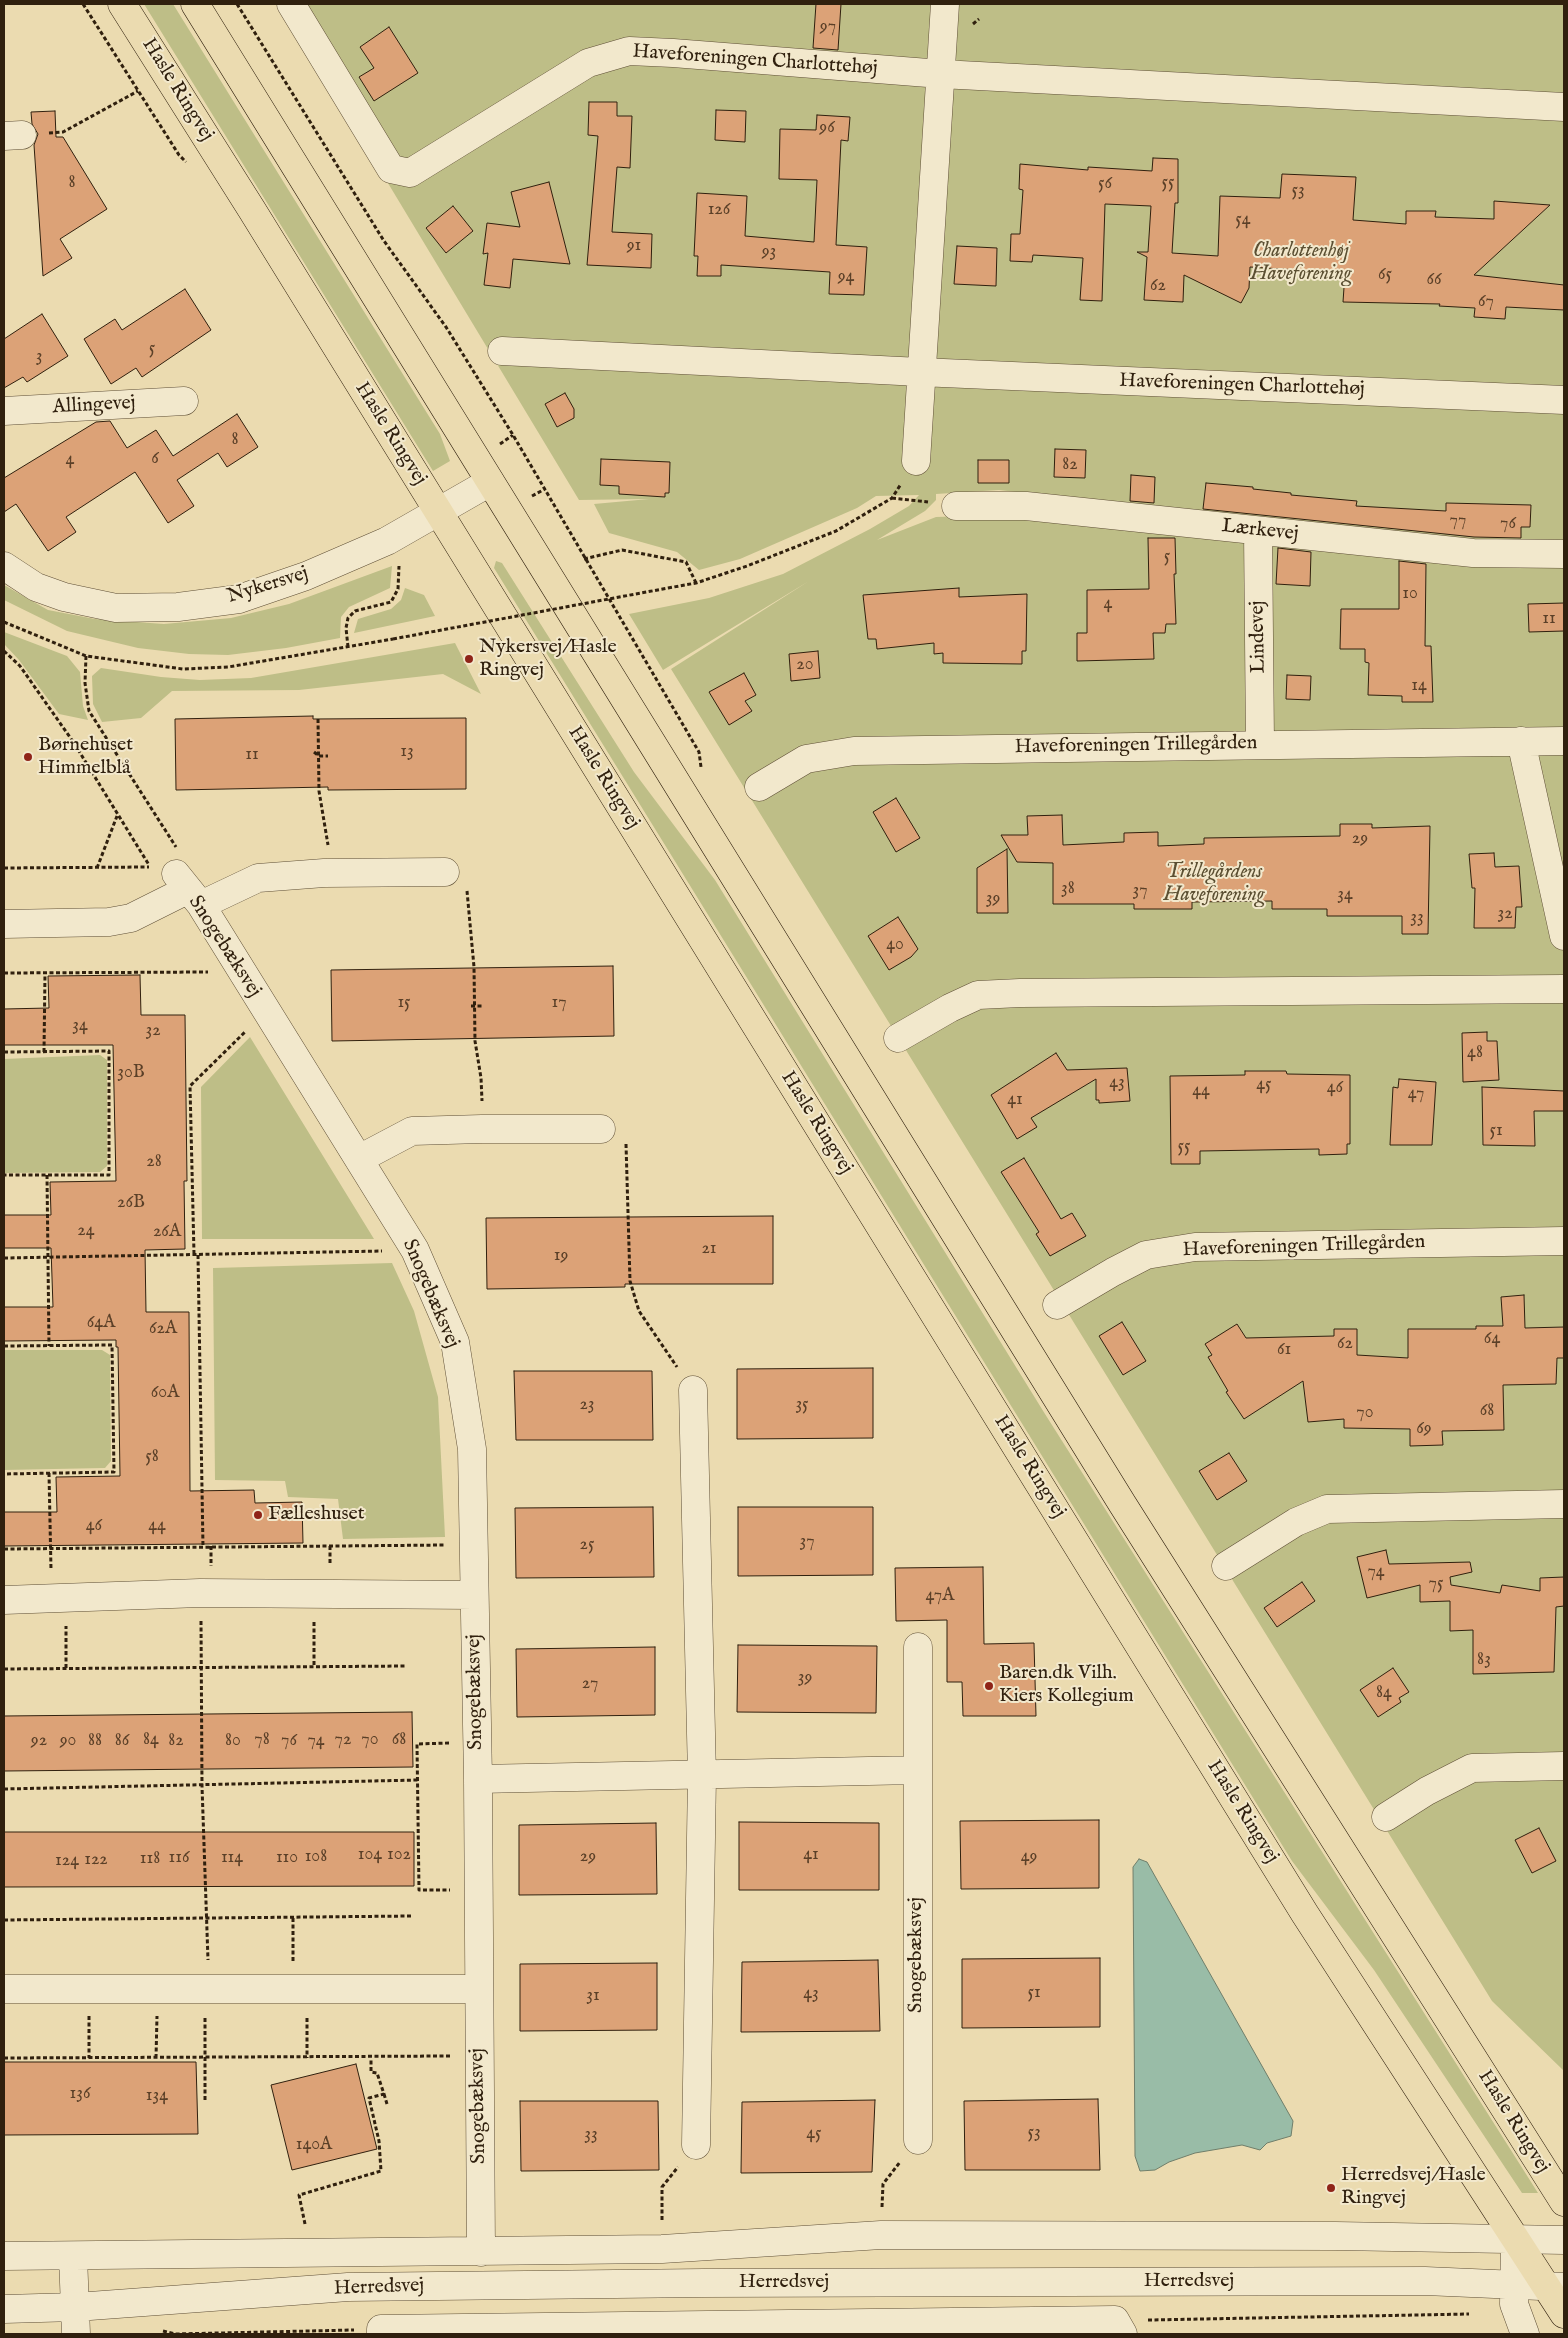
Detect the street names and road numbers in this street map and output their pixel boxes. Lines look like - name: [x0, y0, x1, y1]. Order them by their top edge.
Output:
- street label: Hasle Ringvej: [136, 34, 218, 146]
- street label: Haveforeningen Charlottehøj: [632, 40, 878, 82]
- street label: Haveforeningen Charlottehøj: [1119, 370, 1365, 402]
- street label: Hasle Ringvej: [349, 378, 431, 490]
- street label: Allingevej: [52, 392, 136, 420]
- street label: Lærkevej: [1220, 515, 1300, 547]
- street label: Nykersvej: [225, 562, 311, 610]
- street label: Lindevej: [1246, 600, 1272, 674]
- street label: Hasle Ringvej: [562, 722, 644, 834]
- street label: Haveforeningen Trillegården: [1014, 732, 1258, 760]
- street label: Snogebæksvej: [182, 892, 266, 1002]
- street label: Hasle Ringvej: [775, 1067, 857, 1179]
- street label: Haveforeningen Trillegården: [1182, 1231, 1426, 1263]
- street label: Snogebæksvej: [396, 1236, 464, 1352]
- street label: Hasle Ringvej: [988, 1411, 1070, 1523]
- street label: Snogebæksvej: [463, 1634, 489, 1750]
- street label: Hasle Ringvej: [1201, 1756, 1283, 1868]
- street label: Snogebæksvej: [905, 1897, 929, 2013]
- street label: Snogebæksvej: [466, 2048, 492, 2164]
- street label: Hasle Ringvej: [1472, 2066, 1554, 2178]
- street label: Herredsvej: [1144, 2270, 1234, 2294]
- street label: Herredsvej: [739, 2271, 829, 2295]
- street label: Herredsvej: [333, 2274, 425, 2302]

